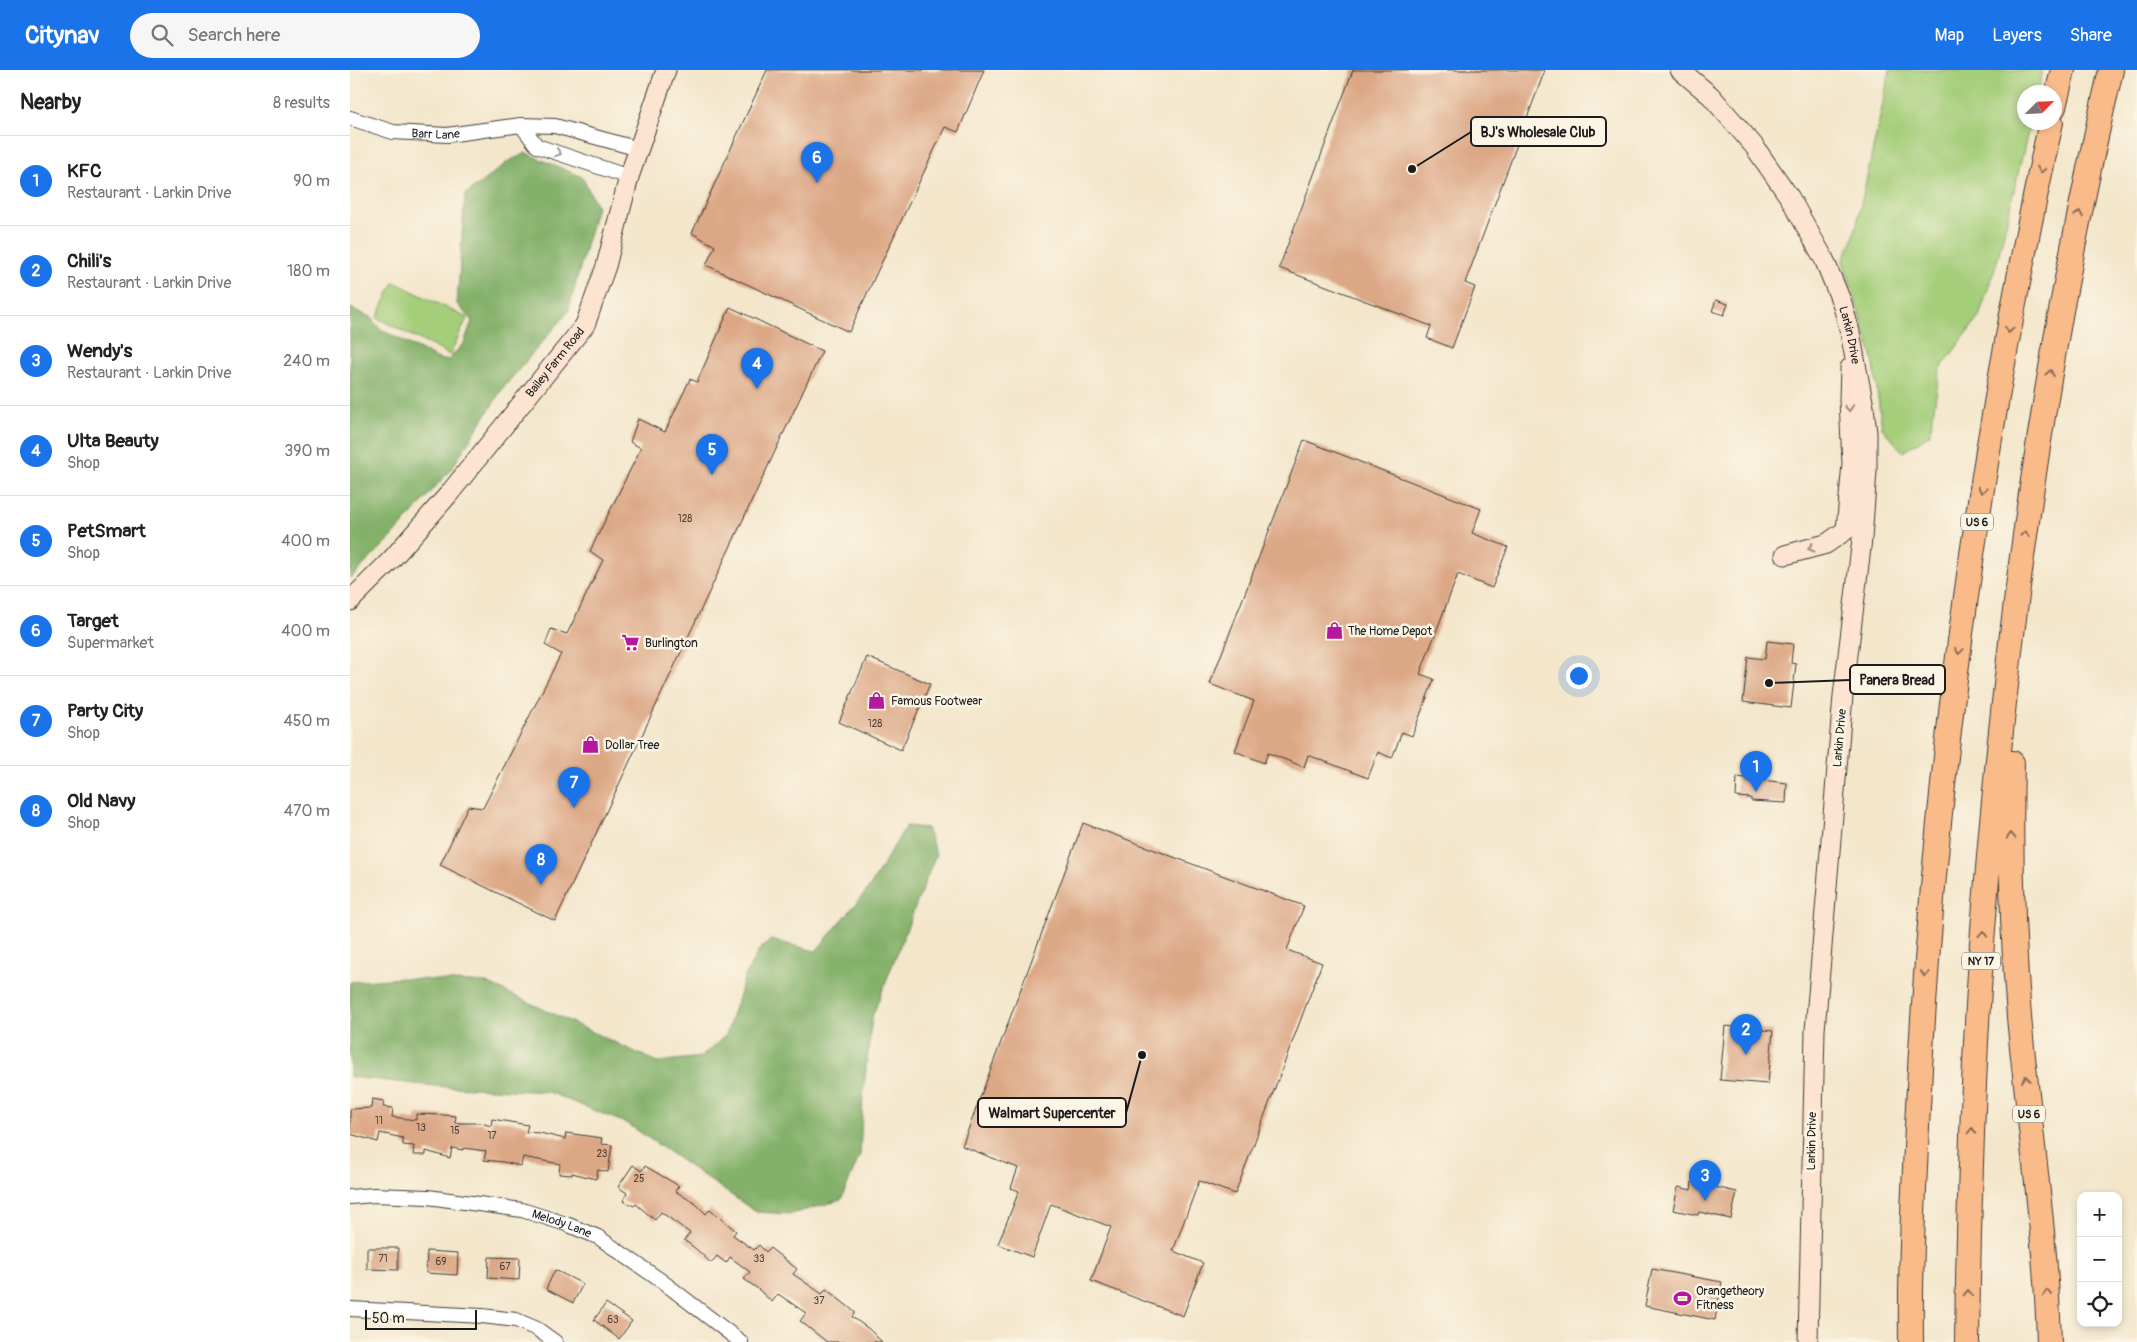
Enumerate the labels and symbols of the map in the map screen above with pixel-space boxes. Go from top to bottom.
north arrow [2017,85,2062,130]
callout: BJ's Wholesale Club [1471,117,1606,146]
text: BJ's Wholesale Club [1481,124,1596,141]
street label: Barr Lane [411,126,461,143]
pin: 6 [801,142,833,183]
one-way arrow [554,147,562,157]
one-way arrow [2036,166,2046,175]
one-way arrow [2074,209,2084,218]
street label: Larkin Drive [1836,304,1863,365]
street label: Bailey Farm Road [522,324,588,400]
one-way arrow [2004,325,2015,334]
pin: 4 [741,348,773,389]
one-way arrow [2044,369,2055,377]
one-way arrow [1844,404,1855,412]
pin: 5 [696,434,728,475]
one-way arrow [1977,486,1988,494]
house number: 128 [678,513,692,525]
road number: US 6 [1961,514,1993,531]
one-way arrow [2019,530,2030,538]
one-way arrow [1807,542,1816,553]
shop icon: The Home Depot [1324,621,1344,641]
place label: The Home Depot [1348,624,1432,639]
supermarket icon: Burlington [621,633,641,653]
place label: Burlington [645,636,698,651]
one-way arrow [1954,647,1965,655]
your location [1566,663,1592,689]
callout: Panera Bread [1850,665,1945,694]
text: Panera Bread [1859,672,1935,689]
shop icon: Famous Footwear [867,691,887,711]
place label: Famous Footwear [891,694,983,709]
street label: Larkin Drive [1830,708,1850,768]
house number: 128 [868,718,882,730]
shop icon: Dollar Tree [581,735,601,755]
place label: Dollar Tree [605,738,659,753]
pin: 1 [1740,751,1772,792]
pin: 7 [558,767,590,808]
one-way arrow [2006,832,2016,840]
pin: 8 [525,844,557,885]
one-way arrow [1977,929,1988,937]
road number: NY 17 [1962,952,2000,969]
one-way arrow [1920,970,1931,978]
pin: 2 [1730,1014,1762,1055]
one-way arrow [2021,1075,2032,1083]
callout: Walmart Supercenter [978,1098,1126,1127]
text: Walmart Supercenter [988,1105,1117,1122]
road number: US 6 [2013,1106,2045,1122]
street label: Larkin Drive [1804,1111,1820,1170]
house number: 11 [375,1115,383,1127]
house number: 13 [416,1122,426,1134]
house number: 15 [450,1125,460,1137]
one-way arrow [1967,1127,1977,1134]
house number: 17 [487,1130,497,1142]
house number: 23 [597,1148,608,1160]
pin: 3 [1689,1160,1721,1201]
house number: 25 [633,1173,645,1185]
street label: Melody Lane [530,1206,594,1241]
house number: 71 [378,1253,388,1265]
house number: 33 [753,1253,765,1265]
house number: 69 [436,1256,446,1268]
house number: 67 [499,1261,511,1273]
place label: Orangetheory Fitness [1696,1284,1764,1313]
sports icon: Orangetheory Fitness [1672,1288,1692,1308]
one-way arrow [1963,1289,1973,1297]
one-way arrow [2042,1289,2053,1297]
house number: 37 [814,1295,825,1307]
scale bar [365,1307,478,1330]
house number: 63 [607,1314,619,1326]

